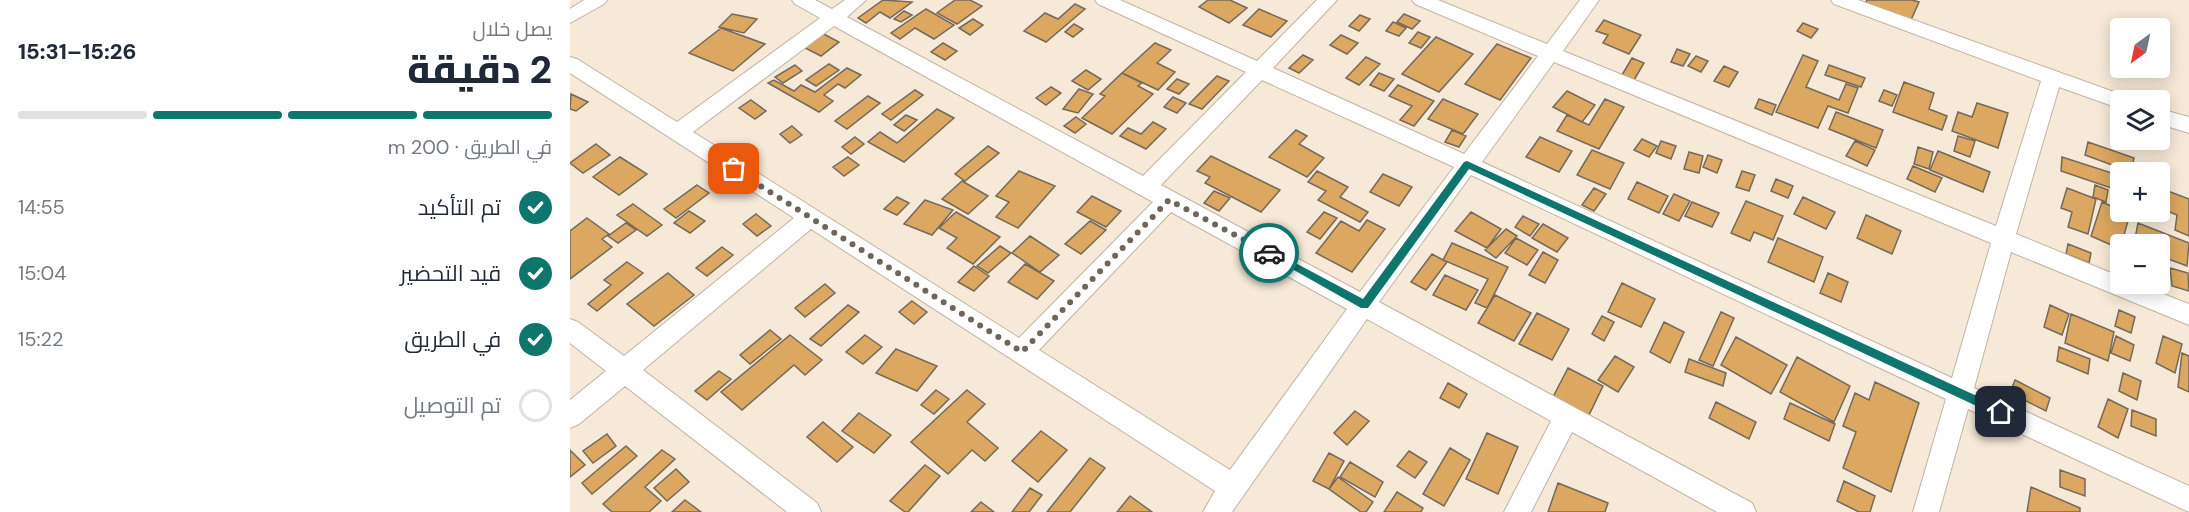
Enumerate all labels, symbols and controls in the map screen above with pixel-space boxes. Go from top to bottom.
text: يصل خلال [472,16,552,42]
north arrow [2110,18,2170,78]
map controls [2110,18,2170,294]
text: 15:26–15:31 [18,37,136,66]
text: 2 دقيقة [407,44,552,95]
button: layers [2110,90,2170,150]
text: في الطريق · 200 m [388,134,552,160]
pin [708,143,759,194]
icon: bag [717,152,750,185]
button: + [2110,162,2170,222]
icon: check [519,191,552,224]
text: تم التأكيد [418,193,501,222]
text: 14:55 [18,194,65,220]
courier [1239,223,1299,283]
button: − [2110,234,2170,294]
icon: car [1253,237,1286,270]
icon: check [519,257,552,290]
text: قيد التحضير [400,259,501,288]
text: 15:04 [18,260,66,286]
icon: check [519,323,552,356]
text: في الطريق [404,325,501,354]
text: 15:22 [18,326,64,352]
pin [1975,386,2026,437]
text: تم التوصيل [404,391,501,420]
icon: home [1984,395,2017,428]

